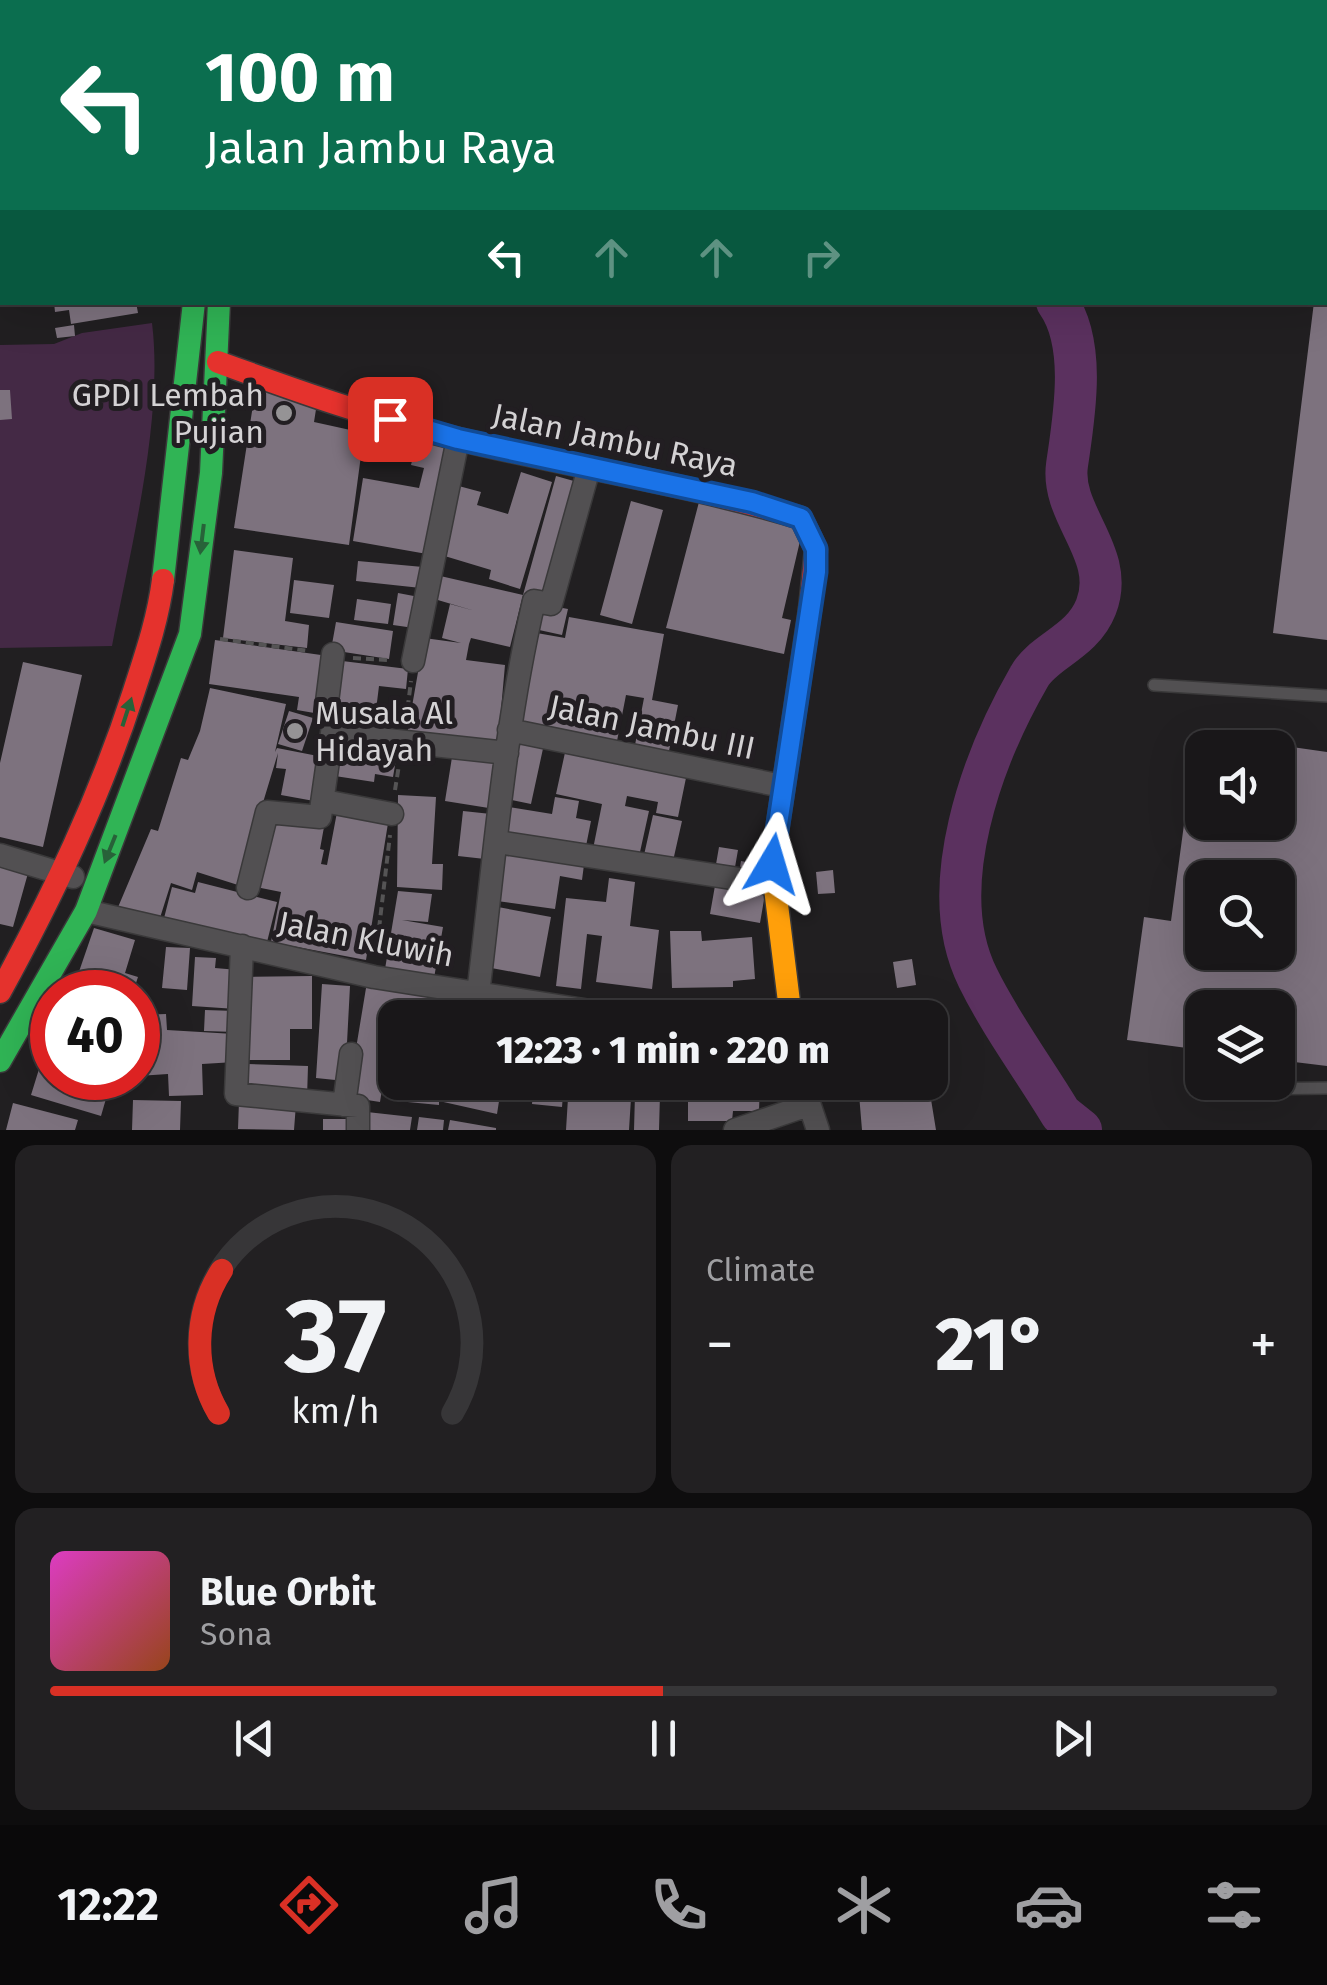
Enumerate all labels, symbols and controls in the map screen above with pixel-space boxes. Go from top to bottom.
text: 100 m [205,36,395,120]
icon: left [40,40,170,170]
text: Jalan Jambu Raya [205,121,557,175]
icon: left [479,230,534,285]
icon: ahead [584,230,639,285]
icon: ahead [689,230,744,285]
icon: right [794,230,849,285]
place label: GPDI Lembah Pujian [72,376,264,451]
pin [348,377,433,462]
icon: arrive [363,392,418,447]
street label: Jalan Jambu Raya [489,395,741,485]
marker: GPDI Lembah Pujian [273,402,295,424]
one-way arrow [194,524,210,556]
street label: Jalan Jambu III [545,687,759,767]
place label: Musala Al Hidayah [315,694,453,769]
one-way arrow [120,697,135,727]
marker: Musala Al Hidayah [284,720,306,742]
map controls [1185,730,1295,1100]
button: sound [1185,730,1295,840]
position arrow [720,812,824,916]
one-way arrow [102,834,118,864]
button: search [1185,860,1295,970]
street label: Jalan Kluwih [275,903,457,975]
speed limit sign: 40 [30,970,160,1100]
button: layers [1185,990,1295,1100]
text: 12:23 · 1 min · 220 m [496,1027,830,1073]
text: Climate [706,1251,815,1289]
text: 37 [283,1274,387,1399]
text: 21° [935,1300,1048,1390]
text: − [706,1312,734,1378]
text: + [1250,1312,1277,1378]
text: km/h [291,1390,380,1432]
text: Blue Orbit [200,1569,376,1615]
text: Sona [200,1615,272,1653]
icon: previous [227,1711,282,1766]
icon: pause [636,1711,691,1766]
icon: next [1045,1711,1100,1766]
icon: directions [274,1870,344,1940]
icon: music [459,1870,529,1940]
icon: phone [644,1870,714,1940]
icon: climate [829,1870,899,1940]
icon: car [1014,1870,1084,1940]
icon: filters [1199,1870,1269,1940]
text: 12:22 [58,1878,159,1932]

